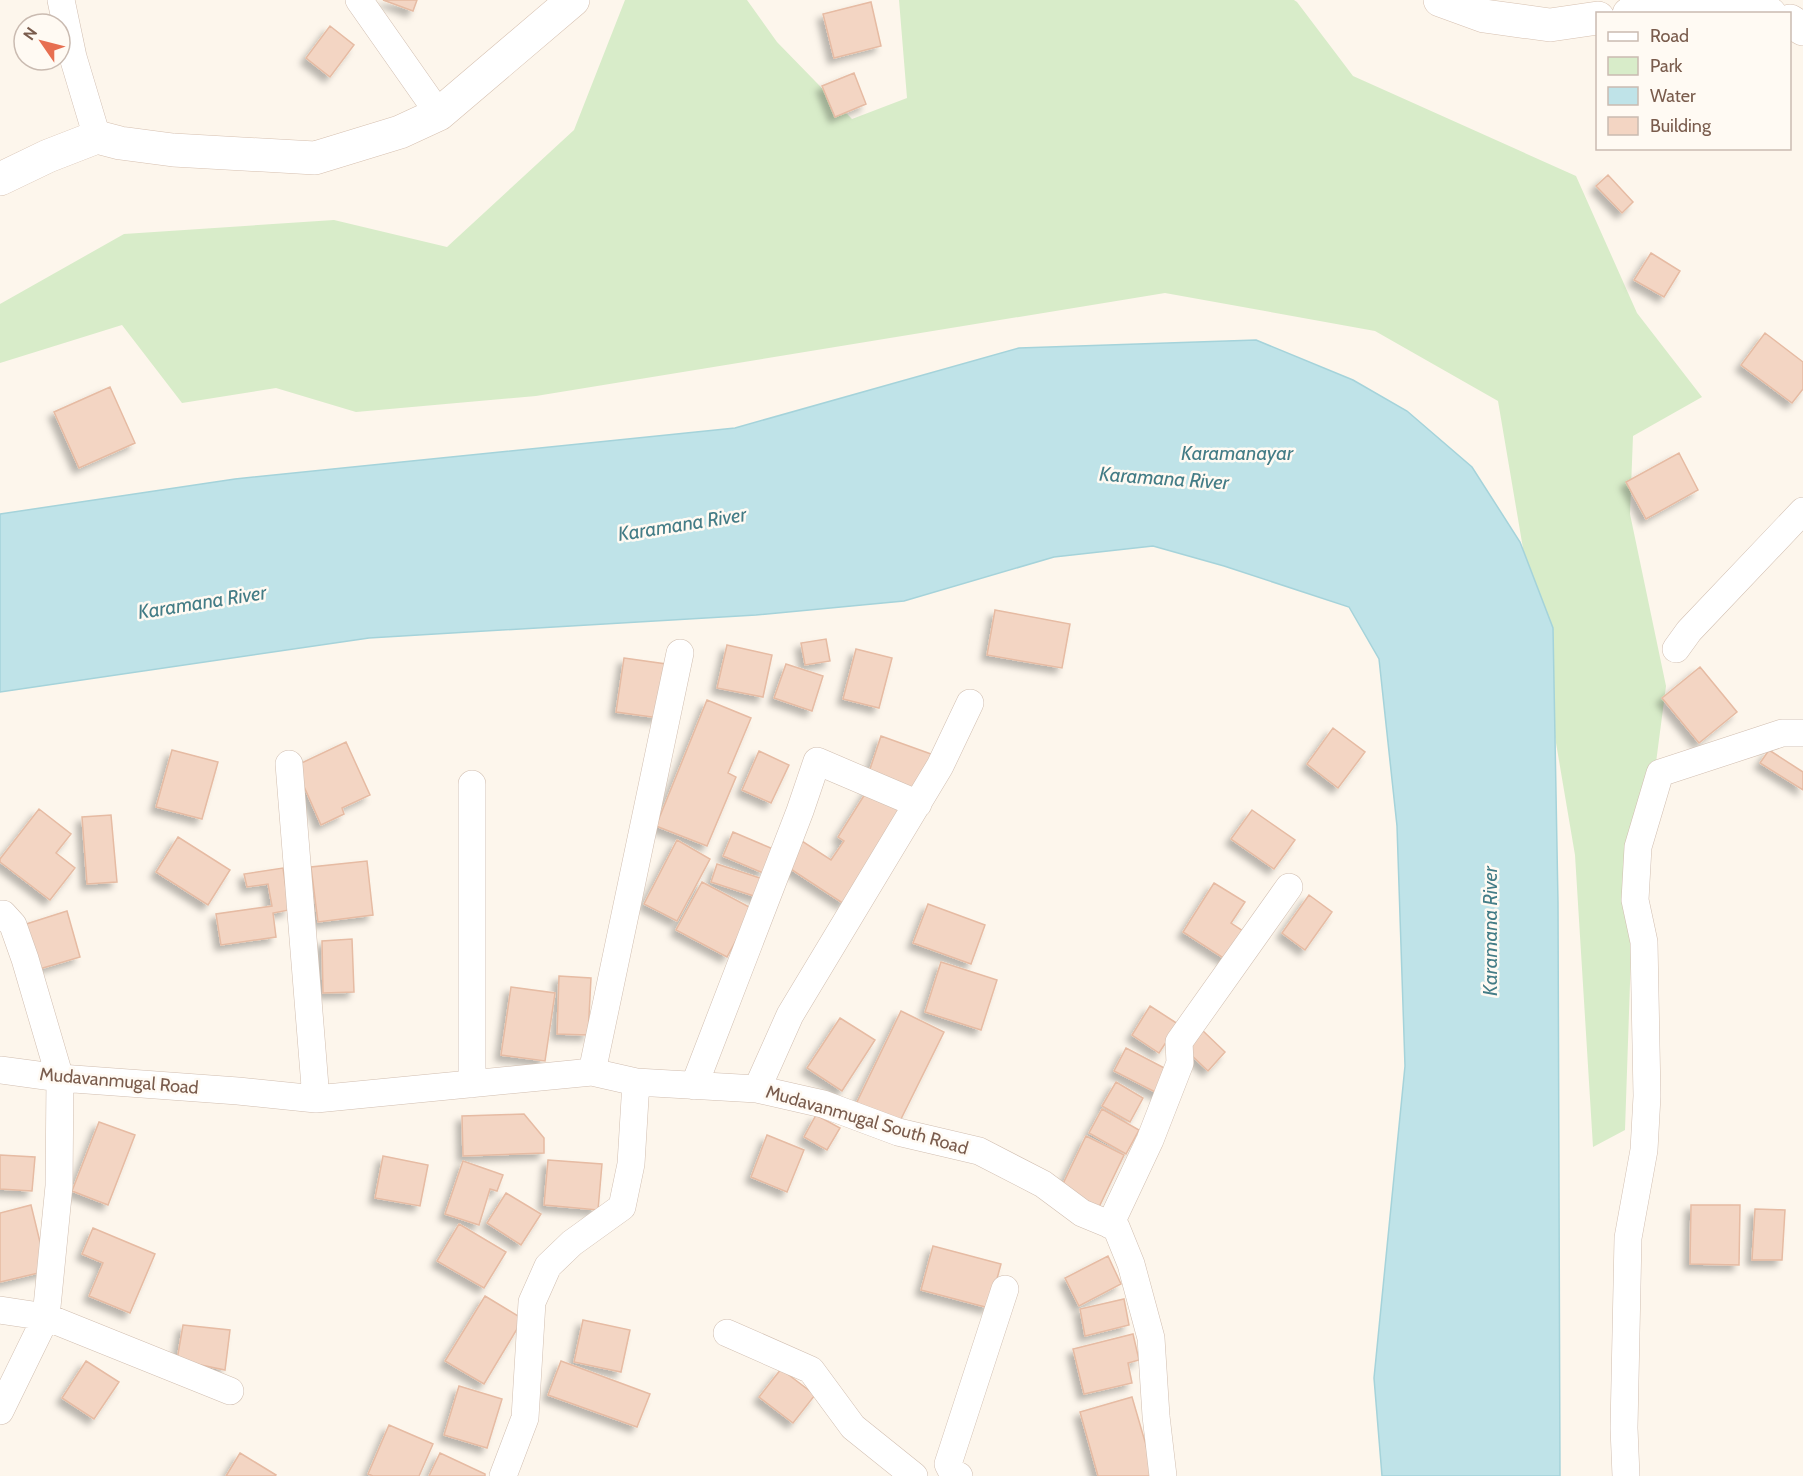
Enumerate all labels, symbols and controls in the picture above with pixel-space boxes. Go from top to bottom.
north arrow [12,12,72,72]
legend [1596,12,1791,150]
text: N [19,24,41,44]
text: Road [1650,25,1689,47]
text: Park [1650,55,1683,77]
text: Water [1650,85,1696,107]
text: Building [1650,115,1712,137]
water label: Karamanayar [1181,441,1294,465]
water label: Karamana River [1098,462,1230,495]
water label: Karamana River [616,502,749,546]
water label: Karamana River [136,580,269,624]
water label: Karamana River [1478,865,1502,996]
street label: Mudavanmugal Road [38,1063,200,1099]
street label: Mudavanmugal South Road [763,1081,971,1159]

